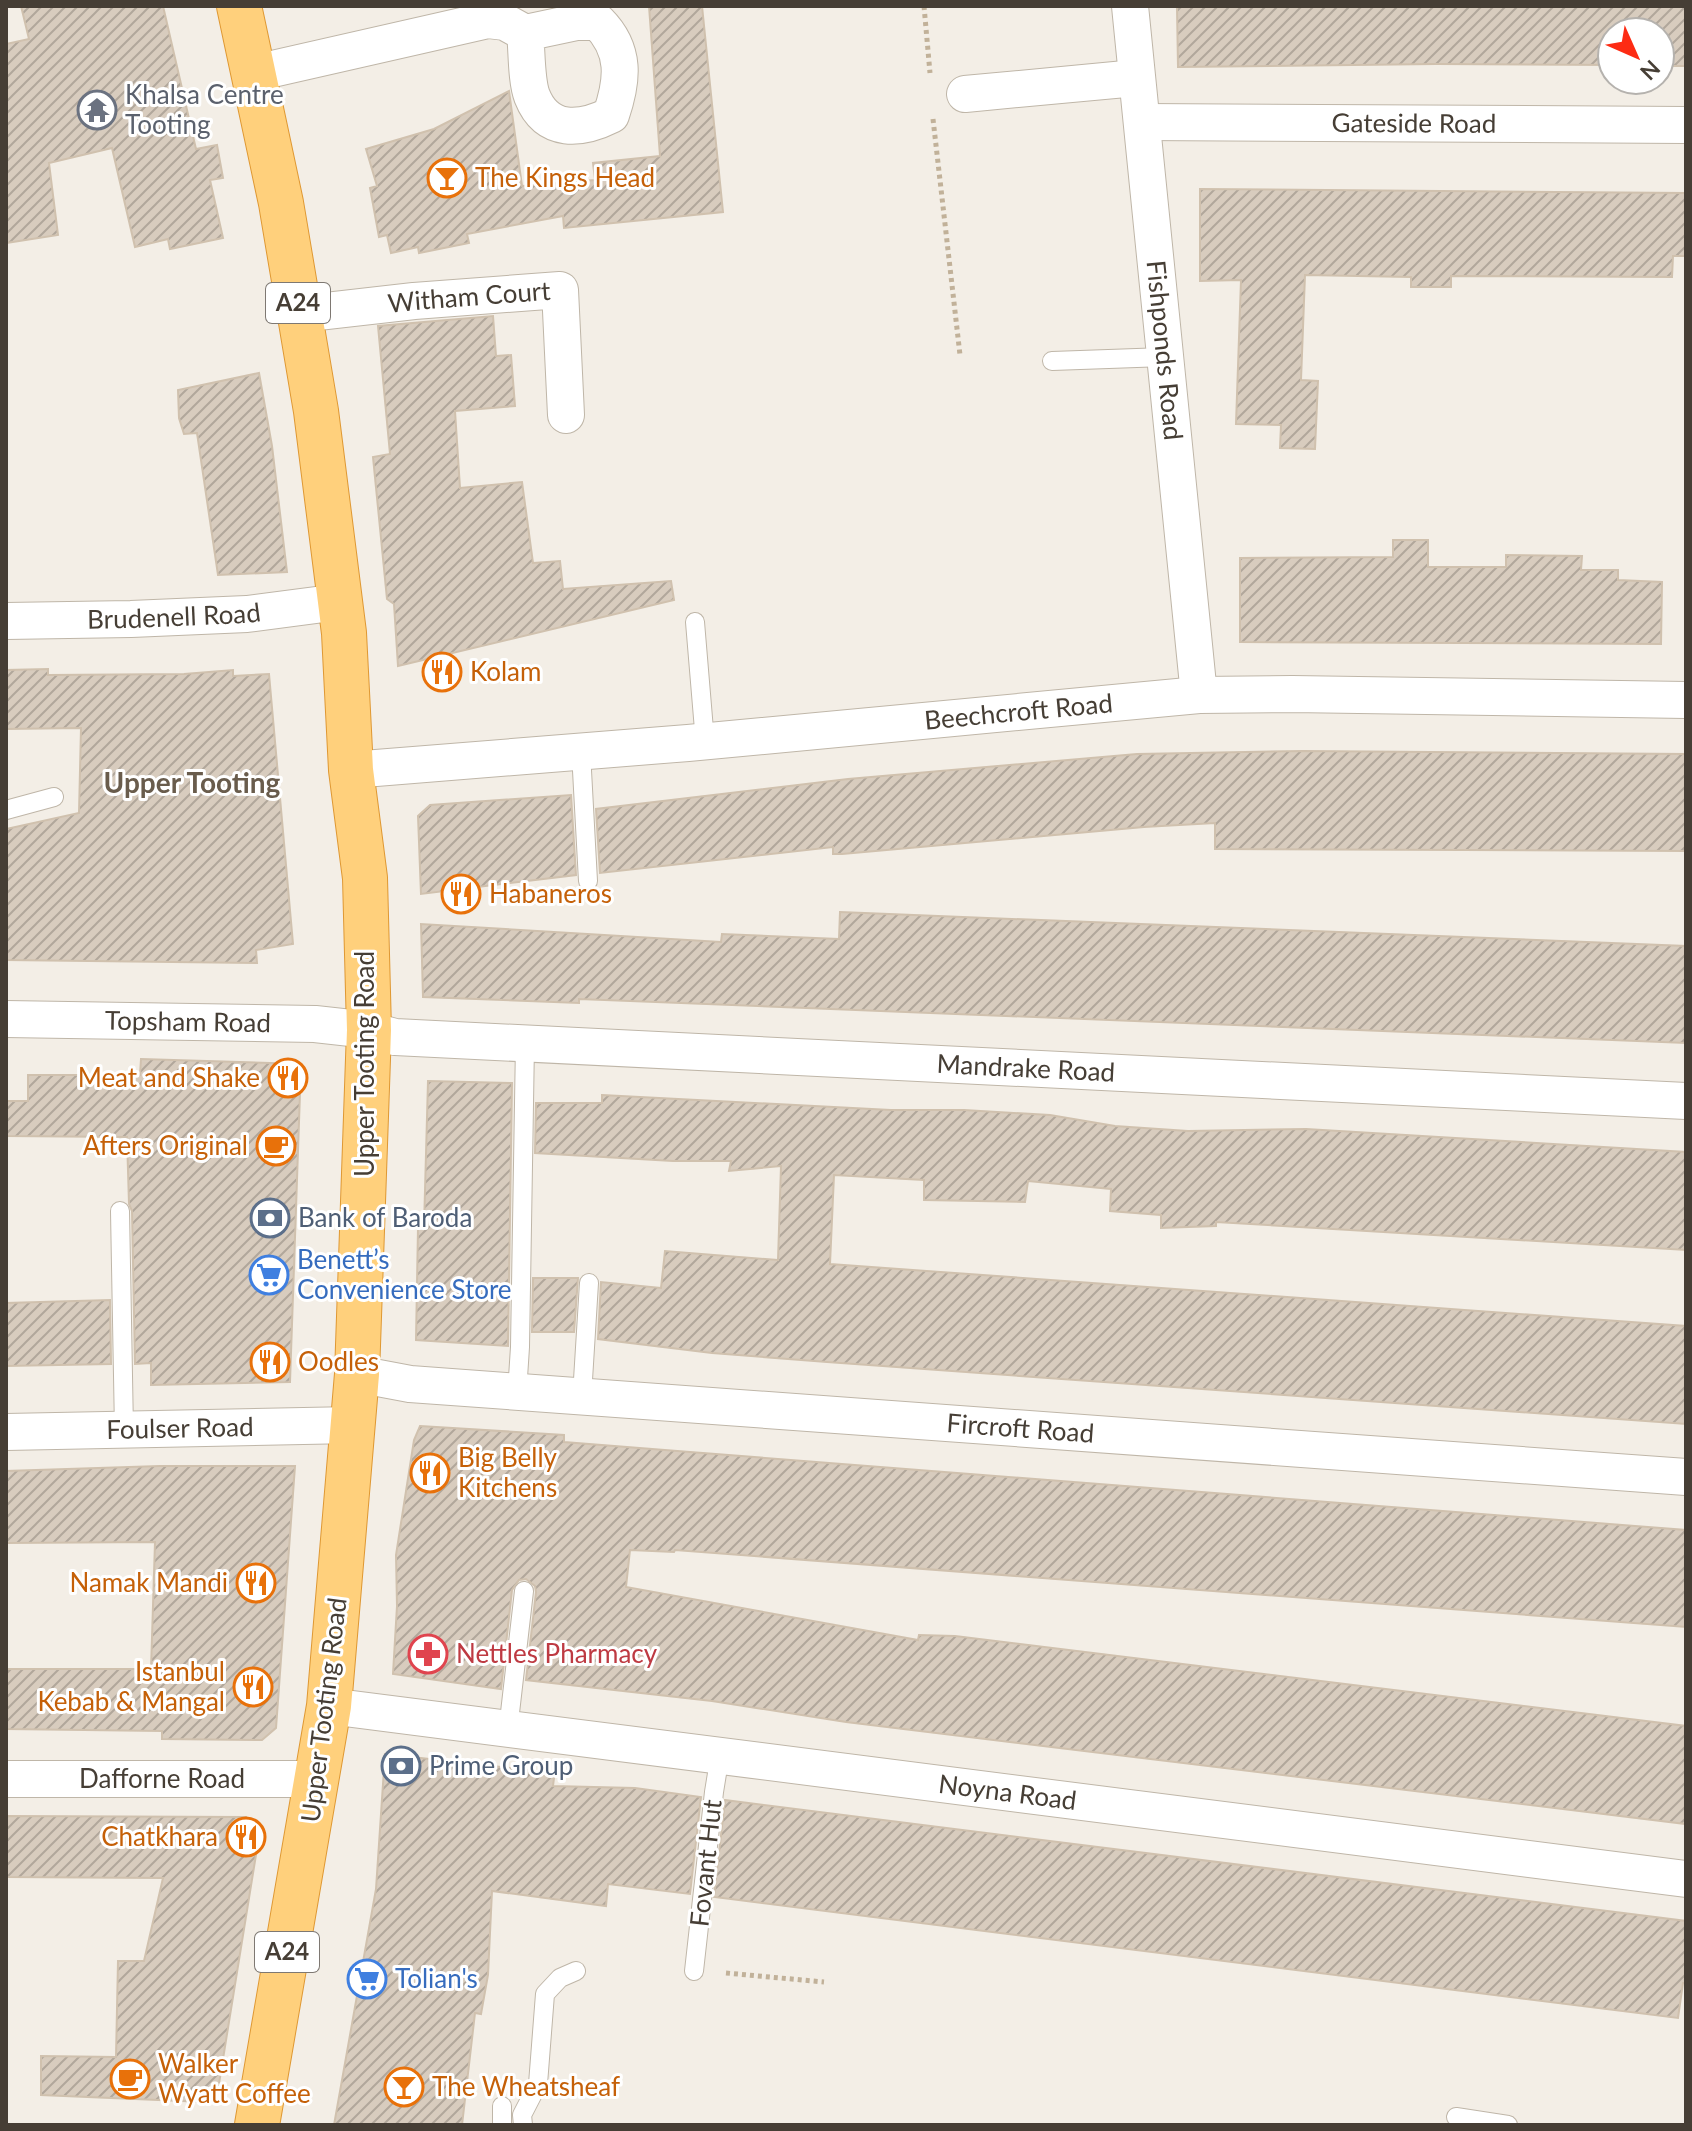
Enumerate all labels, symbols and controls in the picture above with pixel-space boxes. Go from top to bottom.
north arrow [1596,16,1676,96]
text: N [1635,55,1666,86]
place label: Khalsa Centre Tooting [125,78,284,140]
temple icon: Khalsa Centre Tooting [76,89,118,131]
street label: Gateside Road [1331,106,1497,139]
bar icon: The Kings Head [426,157,468,199]
place label: The Kings Head [475,161,655,193]
street label: Fishponds Road [1141,259,1190,442]
street label: Witham Court [386,274,552,319]
road number: A24 [266,283,330,323]
street label: Brudenell Road [87,595,263,635]
restaurant icon: Kolam [421,651,463,693]
place label: Kolam [470,655,541,687]
street label: Beechcroft Road [923,686,1114,736]
district label: Upper Tooting [104,765,281,799]
restaurant icon: Habaneros [440,873,482,915]
place label: Habaneros [489,877,612,909]
street label: Upper Tooting Road [348,951,380,1177]
street label: Topsham Road [105,1004,271,1038]
street label: Mandrake Road [936,1047,1116,1088]
restaurant icon: Meat and Shake [267,1057,309,1099]
place label: Meat and Shake [78,1061,260,1093]
cafe icon: Afters Original [255,1125,297,1167]
place label: Afters Original [83,1129,248,1161]
bank icon: Bank of Baroda [249,1197,291,1239]
place label: Bank of Baroda [298,1201,472,1233]
place label: Benett’s Convenience Store [297,1243,512,1305]
supermarket icon: Benett’s Convenience Store [248,1254,290,1296]
restaurant icon: Oodles [249,1341,291,1383]
place label: Oodles [298,1345,379,1377]
street label: Fircroft Road [946,1406,1095,1449]
street label: Foulser Road [106,1410,254,1445]
place label: Big Belly Kitchens [458,1441,558,1503]
restaurant icon: Big Belly Kitchens [409,1452,451,1494]
restaurant icon: Namak Mandi [235,1562,277,1604]
place label: Namak Mandi [69,1566,228,1598]
street label: Upper Tooting Road [293,1596,353,1824]
pharmacy icon: Nettles Pharmacy [407,1633,449,1675]
place label: Nettles Pharmacy [456,1637,658,1669]
place label: Istanbul Kebab & Mangal [37,1655,225,1717]
restaurant icon: Istanbul Kebab & Mangal [232,1666,274,1708]
bank icon: Prime Group [380,1745,422,1787]
place label: Prime Group [429,1749,573,1781]
street label: Dafforne Road [79,1762,245,1794]
street label: Noyna Road [937,1767,1079,1816]
street label: Fovant Hut [682,1797,728,1928]
restaurant icon: Chatkhara [225,1816,267,1858]
place label: Chatkhara [101,1820,218,1852]
road number: A24 [255,1932,319,1972]
supermarket icon: Tolian's [346,1958,388,2000]
place label: Tolian's [395,1962,478,1994]
place label: Walker Wyatt Coffee [158,2047,311,2109]
cafe icon: Walker Wyatt Coffee [109,2058,151,2100]
bar icon: The Wheatsheaf [383,2066,425,2108]
place label: The Wheatsheaf [432,2070,620,2102]

